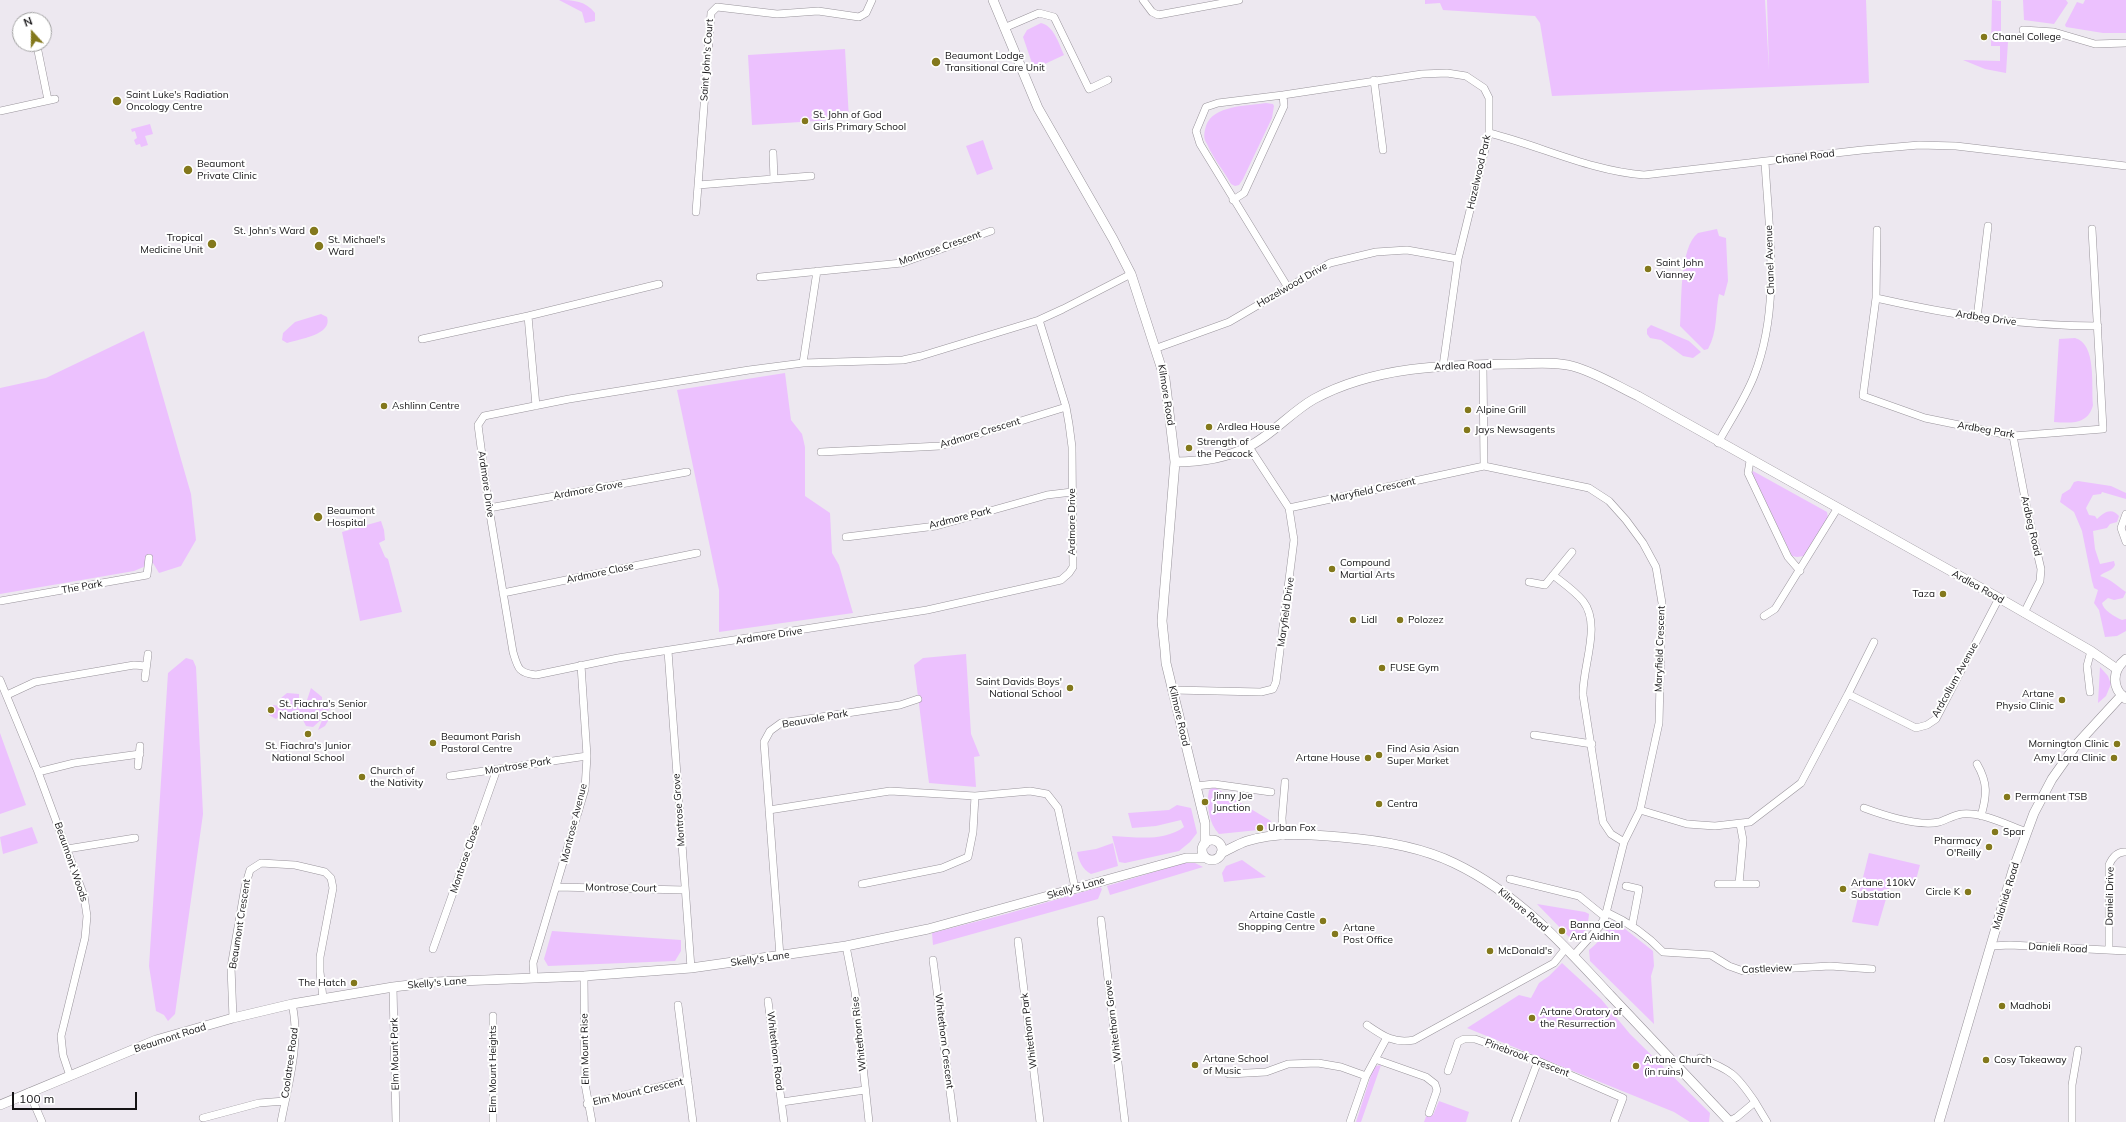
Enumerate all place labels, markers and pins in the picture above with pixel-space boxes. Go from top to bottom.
place label: Chanel College [1992,31,2061,43]
marker: Chanel College [1979,32,1989,42]
place label: Beaumont Lodge Transitional Care Unit [945,50,1045,74]
marker: Beaumont Lodge Transitional Care Unit [930,56,942,68]
place label: Saint Luke's Radiation Oncology Centre [126,89,229,112]
marker: Saint Luke's Radiation Oncology Centre [111,95,123,107]
place label: St. John of God Girls Primary School [813,109,906,132]
marker: St. John of God Girls Primary School [800,116,810,126]
place label: Beaumont Private Clinic [197,158,257,182]
marker: Beaumont Private Clinic [182,164,194,176]
place label: St. John's Ward [234,225,305,237]
marker: St. John's Ward [308,225,320,237]
place label: Tropical Medicine Unit [140,232,203,256]
place label: St. Michael's Ward [328,234,385,258]
marker: Tropical Medicine Unit [206,238,218,250]
marker: St. Michael's Ward [313,240,325,252]
place label: Saint John Vianney [1656,257,1703,280]
marker: Saint John Vianney [1643,264,1653,274]
place label: Ashlinn Centre [392,400,459,412]
marker: Ashlinn Centre [379,401,389,411]
place label: Alpine Grill [1476,404,1526,416]
marker: Alpine Grill [1463,405,1473,415]
place label: Ardlea House [1217,421,1280,433]
marker: Ardlea House [1204,422,1214,432]
place label: Jays Newsagents [1475,424,1555,436]
marker: Jays Newsagents [1462,425,1472,435]
place label: Strength of the Peacock [1197,436,1253,460]
marker: Strength of the Peacock [1184,443,1194,453]
place label: Beaumont Hospital [327,505,375,528]
marker: Beaumont Hospital [312,511,324,523]
place label: Compound Martial Arts [1340,557,1395,580]
marker: Compound Martial Arts [1327,564,1337,574]
place label: Taza [1913,588,1935,600]
marker: Taza [1938,589,1948,599]
place label: Lidl [1361,614,1377,626]
place label: Polozez [1408,614,1444,626]
marker: Lidl [1348,615,1358,625]
marker: Polozez [1395,615,1405,625]
place label: FUSE Gym [1390,662,1439,674]
marker: FUSE Gym [1377,663,1387,673]
place label: Saint Davids Boys' National School [976,676,1062,700]
marker: Saint Davids Boys' National School [1065,683,1075,693]
place label: Artane Physio Clinic [1996,688,2054,712]
marker: Artane Physio Clinic [2057,695,2067,705]
place label: St. Fiachra's Senior National School [279,698,367,722]
marker: St. Fiachra's Senior National School [266,705,276,715]
marker: St. Fiachra's Junior National School [303,729,313,739]
place label: Beaumont Parish Pastoral Centre [441,731,521,754]
marker: Beaumont Parish Pastoral Centre [428,738,438,748]
place label: Mornington Clinic [2029,738,2109,750]
marker: Mornington Clinic [2112,739,2122,749]
place label: St. Fiachra's Junior National School [265,740,351,764]
place label: Find Asia Asian Super Market [1387,743,1459,766]
marker: Find Asia Asian Super Market [1374,750,1384,760]
place label: Artane House [1296,752,1360,764]
place label: Amy Lara Clinic [2034,752,2106,764]
marker: Artane House [1363,753,1373,763]
marker: Amy Lara Clinic [2109,753,2119,763]
place label: Church of the Nativity [370,765,423,788]
marker: Church of the Nativity [357,772,367,782]
place label: Jinny Joe Junction [1213,790,1253,814]
place label: Permanent TSB [2015,791,2087,803]
marker: Permanent TSB [2002,792,2012,802]
marker: Jinny Joe Junction [1200,797,1210,807]
place label: Centra [1387,798,1418,810]
marker: Centra [1374,799,1384,809]
place label: Urban Fox [1268,822,1316,834]
marker: Urban Fox [1255,823,1265,833]
place label: Spar [2003,826,2025,838]
marker: Spar [1990,827,2000,837]
place label: Pharmacy O'Reilly [1934,835,1981,858]
marker: Pharmacy O'Reilly [1984,842,1994,852]
place label: Artane 110kV Substation [1851,877,1916,900]
marker: Artane 110kV Substation [1838,884,1848,894]
place label: Circle K [1925,886,1960,898]
marker: Circle K [1963,887,1973,897]
place label: Artaine Castle Shopping Centre [1238,909,1315,932]
marker: Artaine Castle Shopping Centre [1318,916,1328,926]
place label: Banna Ceol Ard Aidhin [1570,919,1623,942]
place label: Artane Post Office [1343,922,1393,946]
marker: Banna Ceol Ard Aidhin [1557,926,1567,936]
marker: Artane Post Office [1330,929,1340,939]
place label: McDonald's [1498,945,1552,957]
marker: McDonald's [1485,946,1495,956]
place label: The Hatch [298,977,346,989]
marker: The Hatch [349,978,359,988]
place label: Madhobi [2010,1000,2051,1012]
marker: Madhobi [1997,1001,2007,1011]
place label: Artane Oratory of the Resurrection [1540,1006,1622,1030]
marker: Artane Oratory of the Resurrection [1527,1013,1537,1023]
place label: Artane School of Music [1203,1053,1268,1076]
place label: Artane Church (in ruins) [1644,1054,1711,1078]
place label: Cosy Takeaway [1994,1054,2067,1066]
marker: Cosy Takeaway [1981,1055,1991,1065]
marker: Artane School of Music [1190,1060,1200,1070]
marker: Artane Church (in ruins) [1631,1061,1641,1071]

